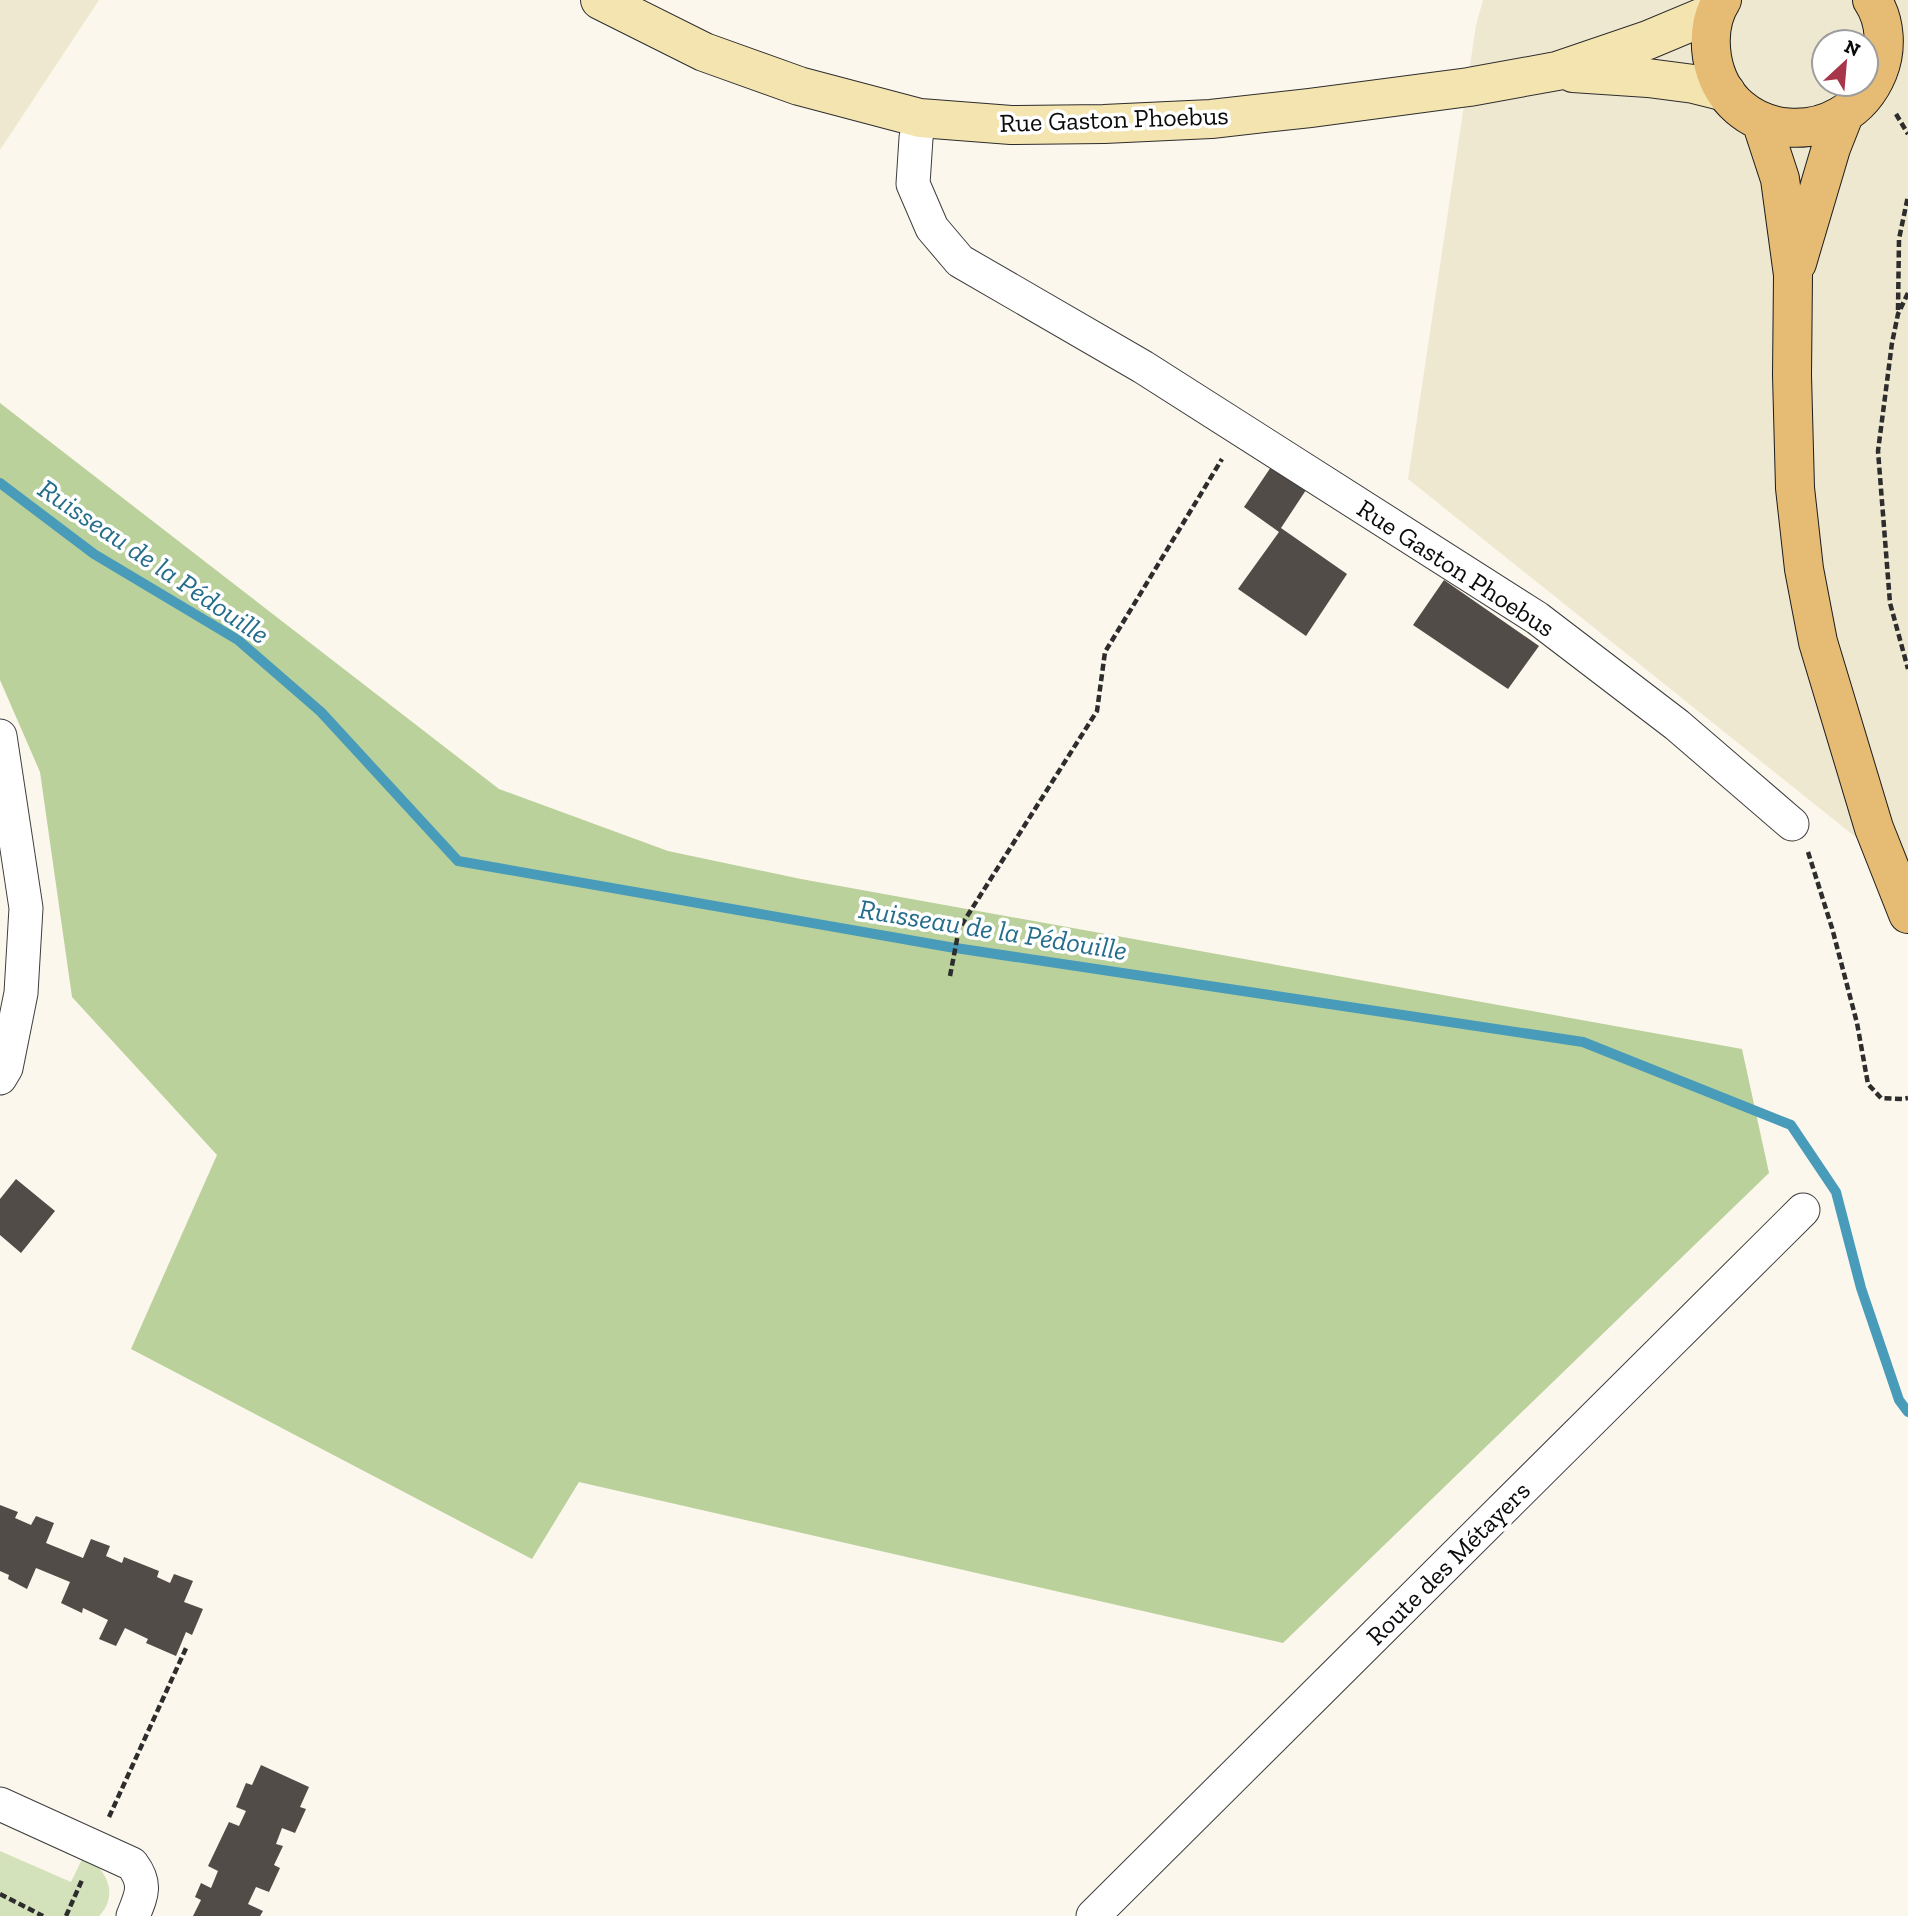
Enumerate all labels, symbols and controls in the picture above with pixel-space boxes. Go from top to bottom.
north arrow [1810,28,1880,98]
text: N [1841,35,1864,62]
street label: Rue Gaston Phoebus [999,99,1229,139]
water label: Ruisseau de la Pédouille [32,472,275,651]
street label: Rue Gaston Phoebus [1351,492,1561,644]
water label: Ruisseau de la Pédouille [856,892,1130,967]
street label: Route des Métayers [1359,1474,1537,1652]

